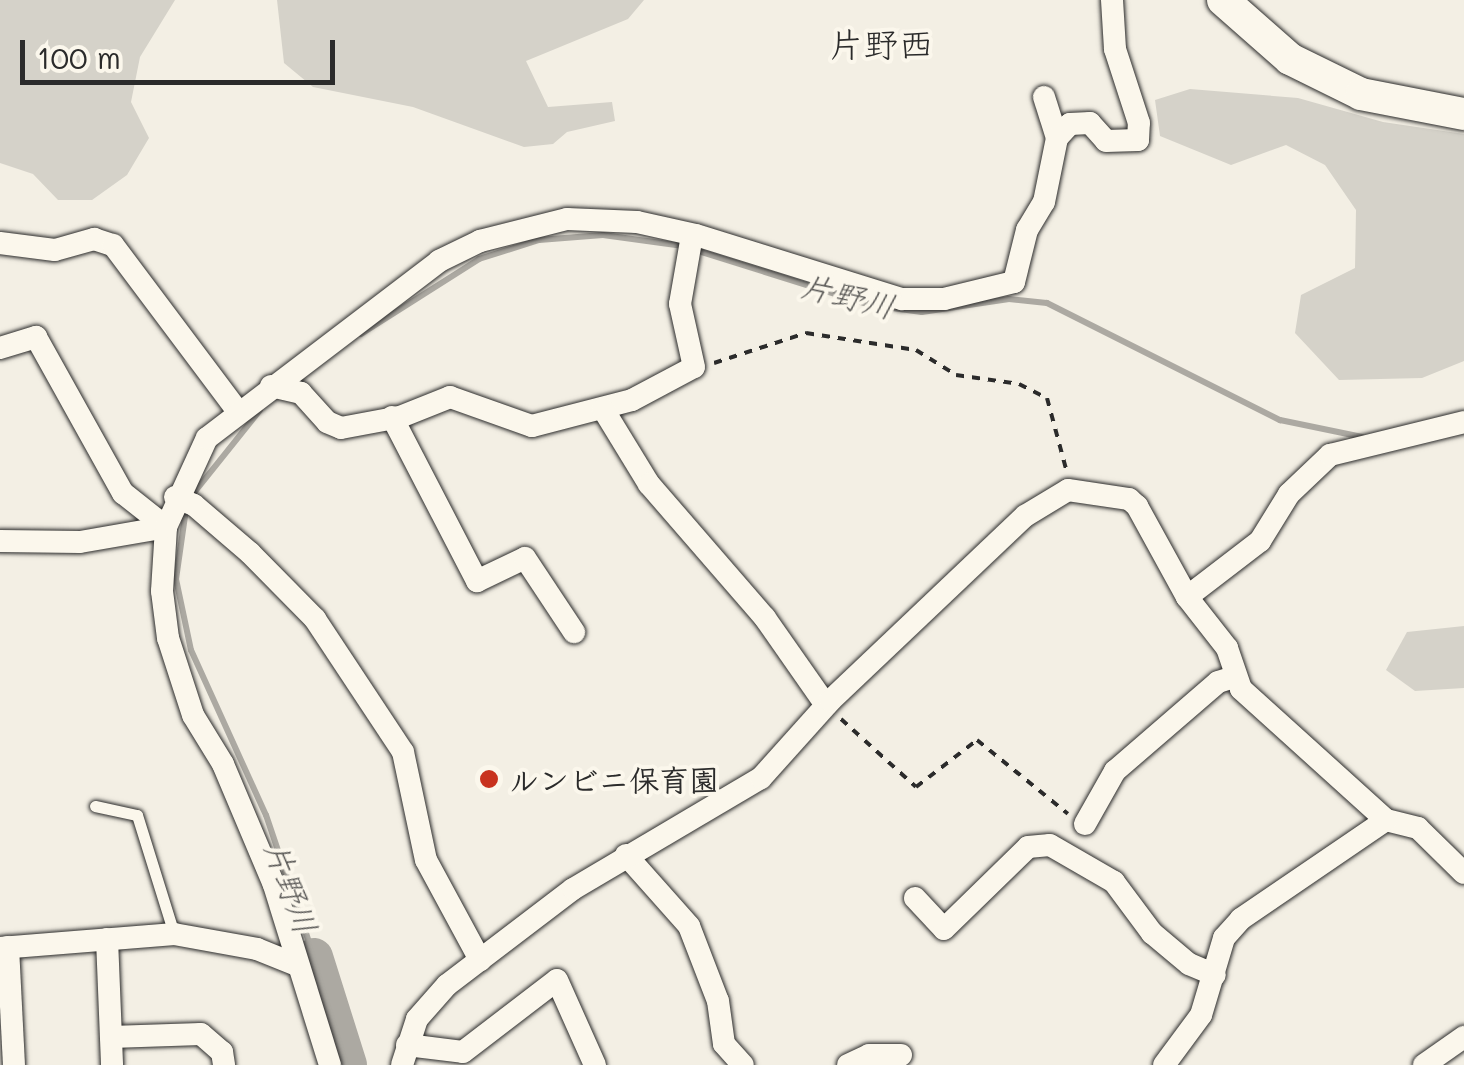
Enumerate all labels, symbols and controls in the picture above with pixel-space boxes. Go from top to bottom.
scale bar [25,20,340,82]
district label: 片野西 [829,22,933,64]
text: 100 m [37,37,121,77]
water label: 片野川 [797,265,899,325]
place label: ルンビニ保育園 [509,761,719,797]
marker: ルンビニ保育園 [478,768,500,790]
water label: 片野川 [258,835,326,939]

